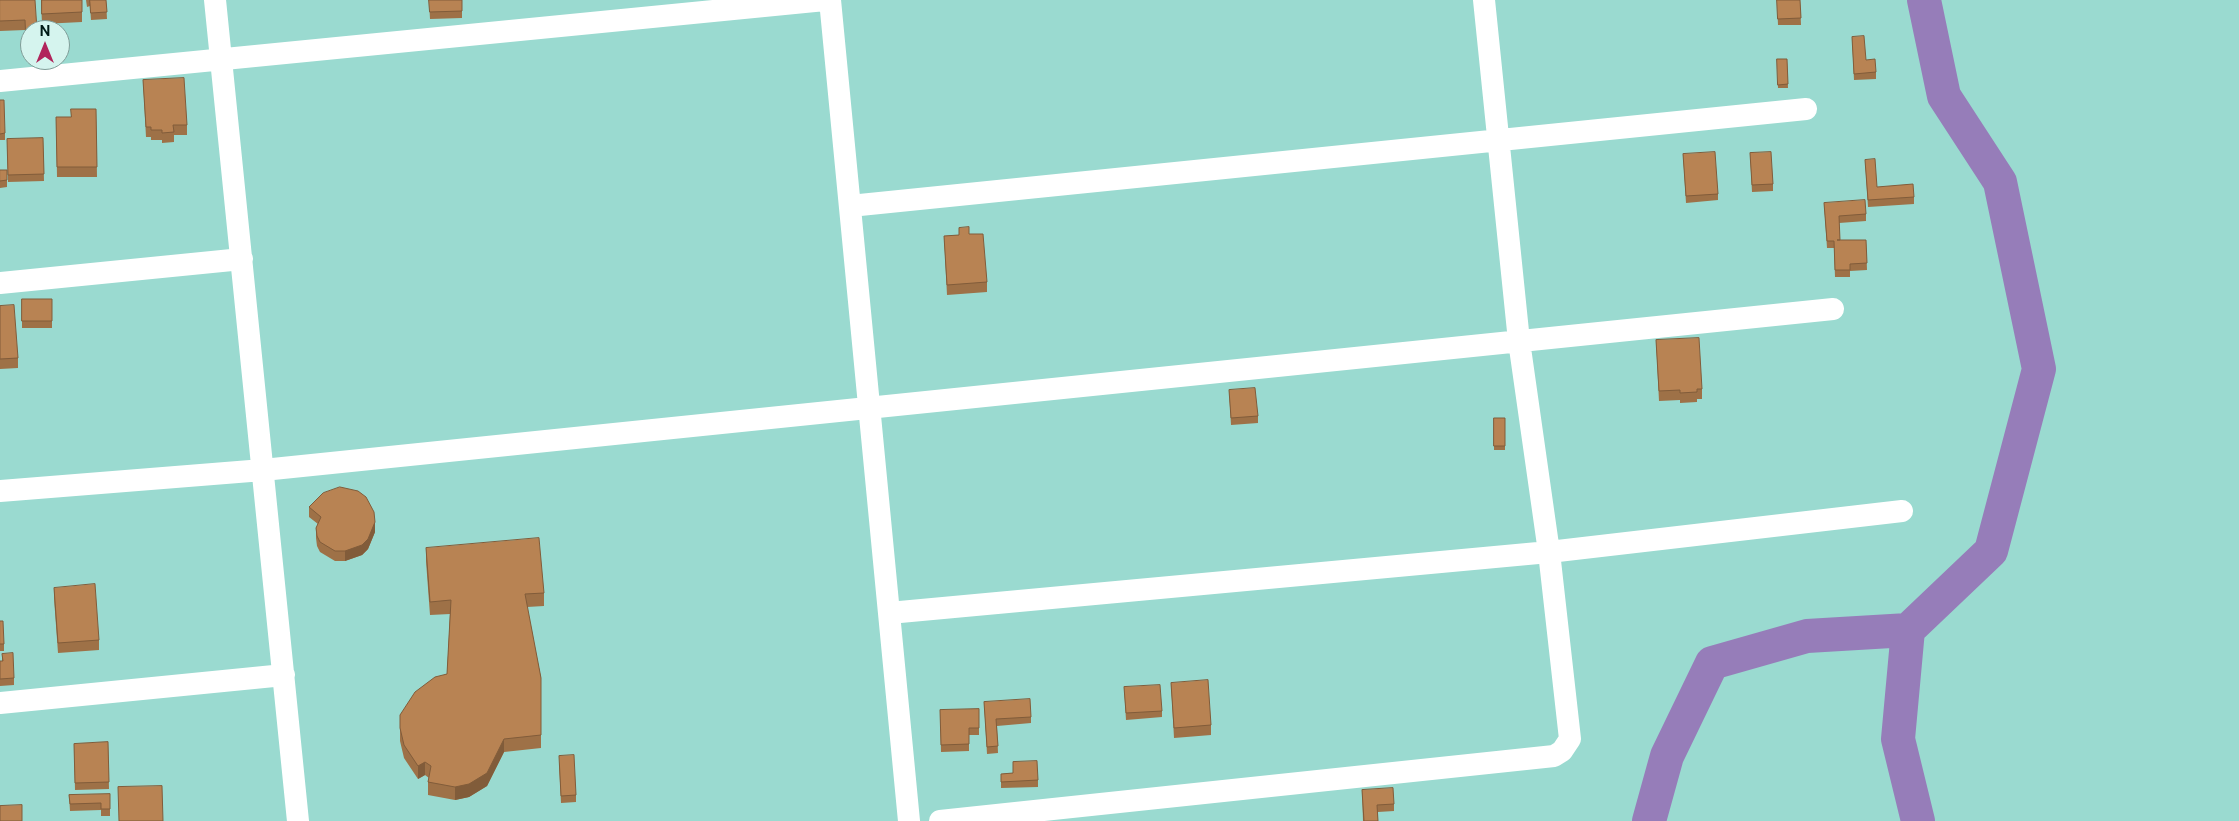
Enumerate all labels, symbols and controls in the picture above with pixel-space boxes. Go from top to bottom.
north arrow [20,20,70,70]
text: N [40,23,50,39]

